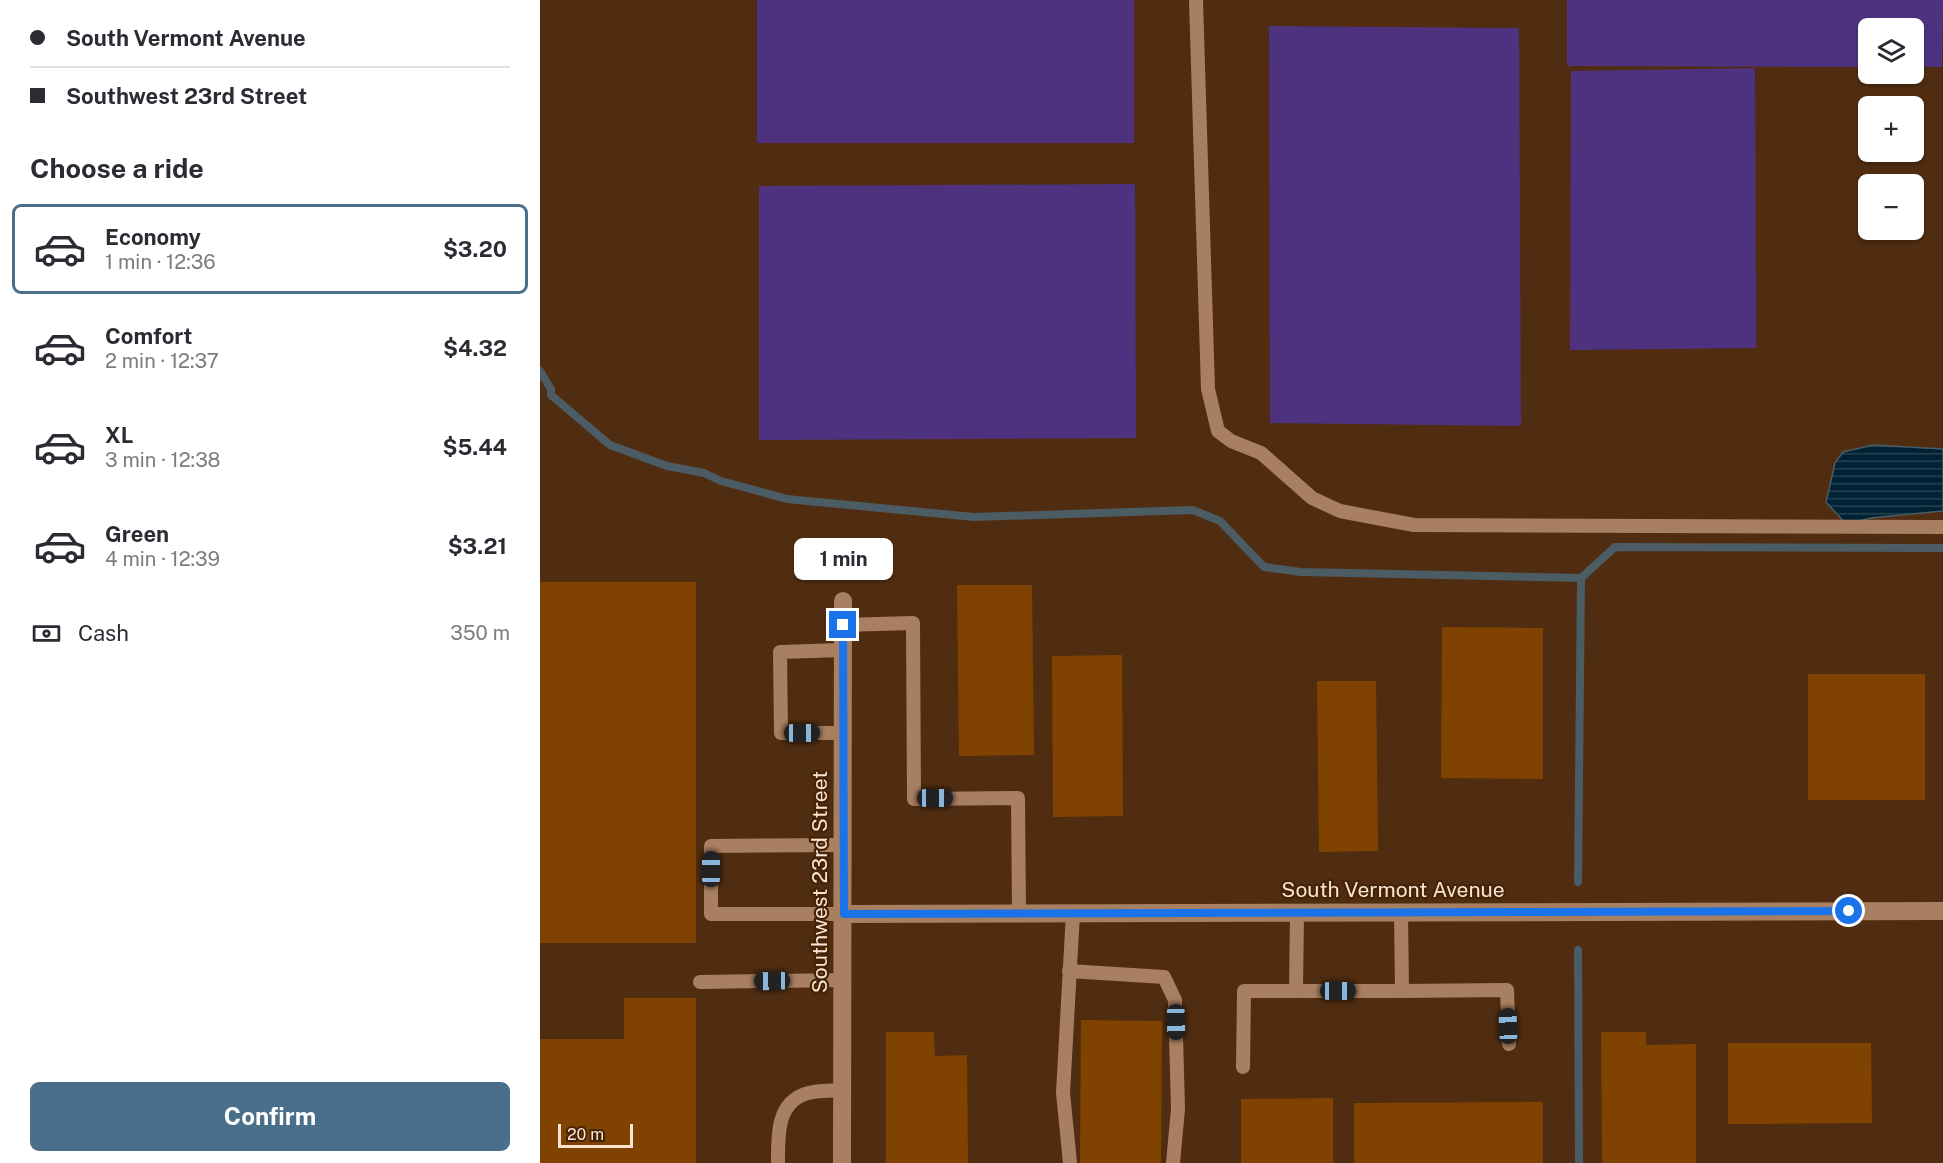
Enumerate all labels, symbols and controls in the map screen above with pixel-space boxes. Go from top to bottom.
map controls [1858,18,1924,240]
button: layers [1858,18,1924,84]
text: South Vermont Avenue [66,25,306,51]
text: Southwest 23rd Street [66,83,307,109]
button: + [1858,96,1924,162]
text: Choose a ride [30,152,204,184]
button: − [1858,174,1924,240]
icon: car [33,222,87,276]
text: Economy [105,224,201,250]
text: $3.20 [443,236,507,262]
text: 1 min · 12:36 [105,250,216,274]
icon: car [33,321,87,375]
text: Comfort [105,323,192,349]
text: $4.32 [443,335,507,361]
text: 2 min · 12:37 [105,349,219,373]
icon: car [33,420,87,474]
text: XL [105,422,133,448]
text: $5.44 [442,434,507,460]
text: 3 min · 12:38 [105,448,221,472]
icon: car [33,519,87,573]
text: Green [105,521,169,547]
text: $3.21 [448,533,507,559]
callout: 1 min [794,538,892,580]
text: 4 min · 12:39 [105,547,220,571]
text: 1 min [819,547,868,571]
route end [829,611,856,638]
icon: cash [30,617,63,650]
text: Cash [78,620,129,646]
text: 350 m [450,621,510,645]
car [784,724,820,742]
street label: Southwest 23rd Street [807,771,832,993]
car [917,789,953,807]
car [702,851,720,887]
street label: South Vermont Avenue [1281,877,1505,902]
route start [1835,897,1862,924]
car [754,972,790,990]
car [1320,982,1356,1000]
car [1167,1004,1185,1040]
car [1498,1008,1518,1044]
button: Confirm [30,1082,510,1151]
scale bar [558,1121,633,1148]
text: 20 m [567,1125,604,1144]

